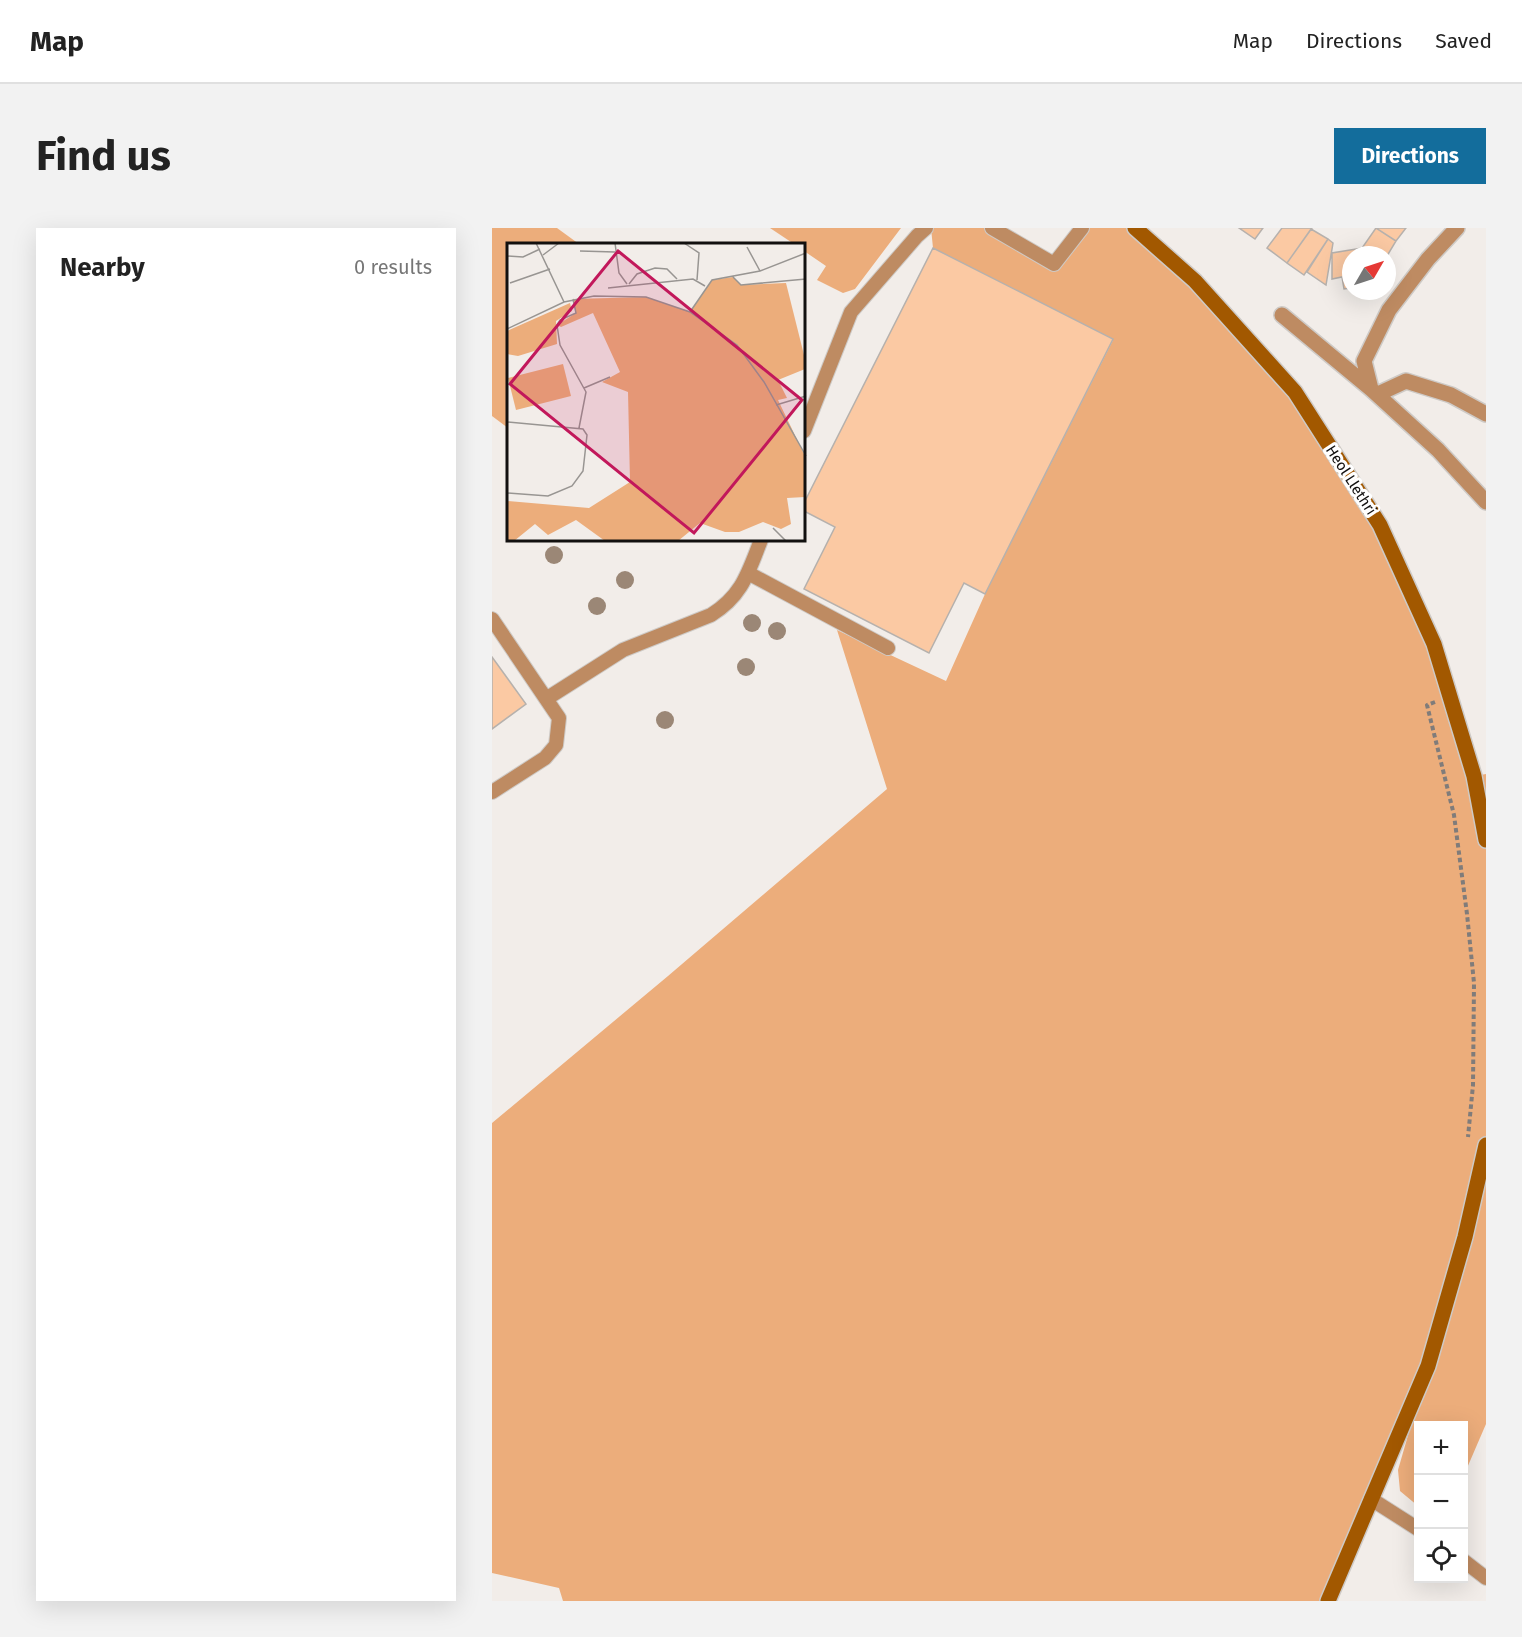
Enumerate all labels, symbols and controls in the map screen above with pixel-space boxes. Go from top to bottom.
text: Map [30,25,84,58]
text: Map [1233,28,1273,54]
text: Directions [1306,28,1402,54]
text: Saved [1435,28,1492,54]
button: Directions [1334,128,1486,184]
text: Find us [36,131,171,181]
inset map [507,243,806,542]
north arrow [1342,246,1396,300]
text: Nearby [60,252,145,283]
text: 0 results [354,255,432,279]
street label: Heol Llethri [1322,442,1380,518]
map controls [1414,1421,1468,1583]
button: + [1414,1421,1468,1475]
button: − [1414,1475,1468,1529]
button: locate [1414,1529,1468,1583]

